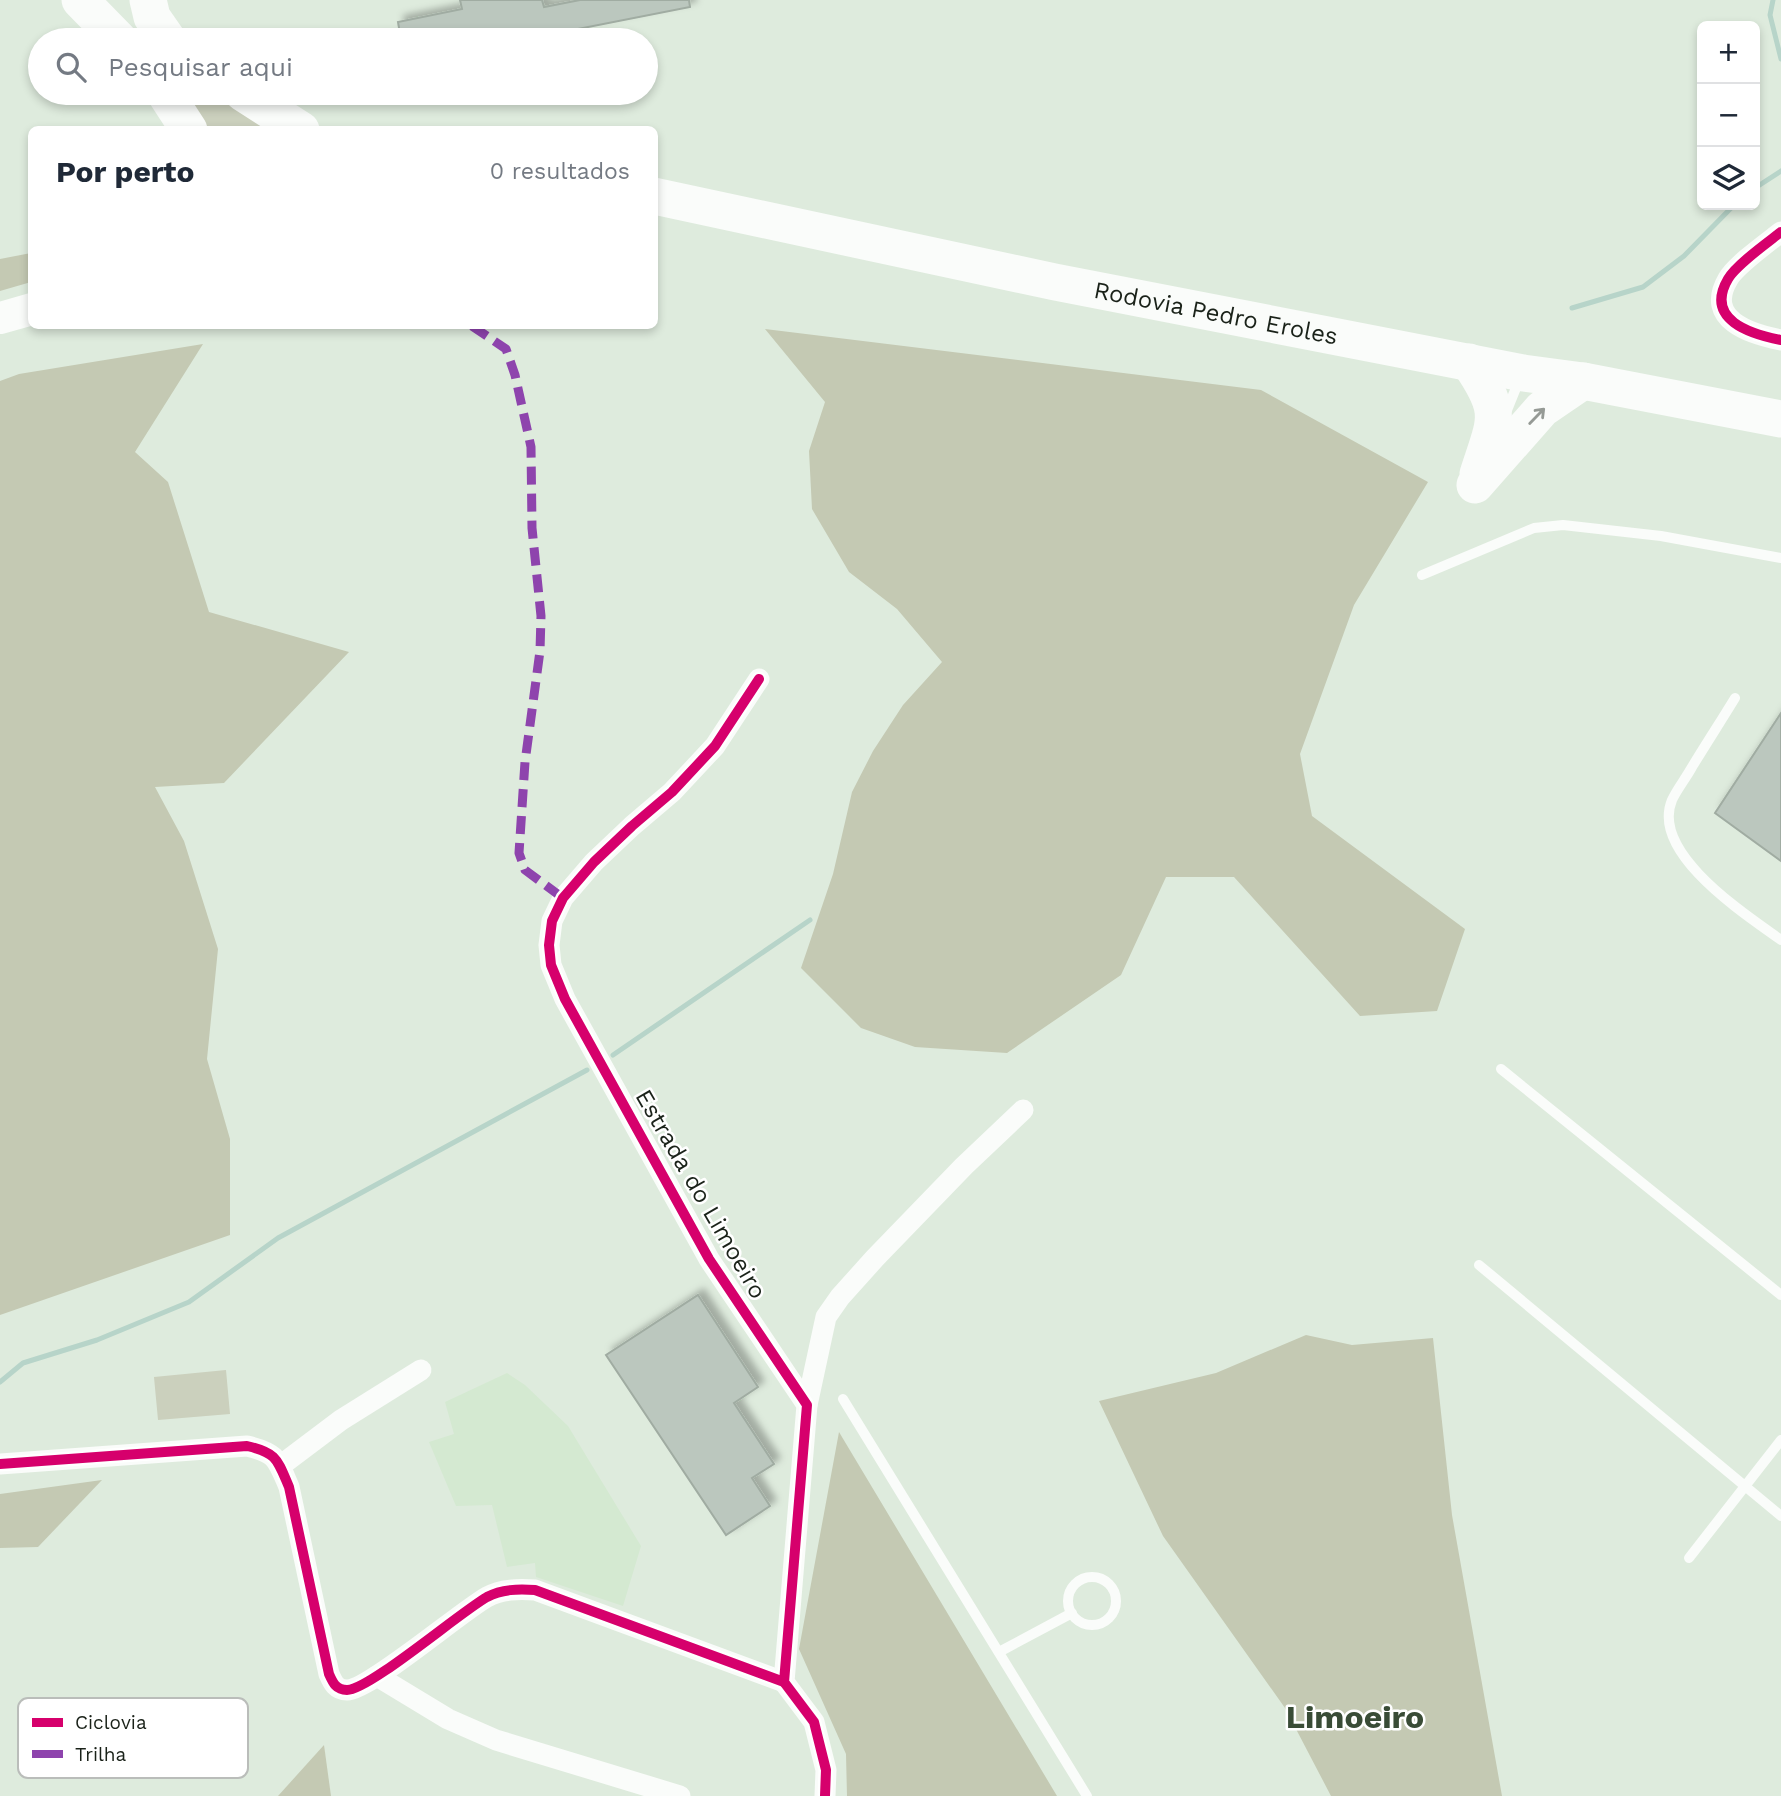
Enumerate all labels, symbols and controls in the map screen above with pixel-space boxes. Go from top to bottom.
map controls [1697,21,1760,210]
button: + [1697,21,1760,84]
search box [28,28,658,105]
icon: search [52,48,90,86]
text: Pesquisar aqui [108,52,293,82]
button: − [1697,84,1760,147]
button: layers [1697,147,1760,210]
text: Por perto [56,154,194,189]
text: 0 resultados [490,158,630,185]
street label: Rodovia Pedro Eroles [1092,276,1340,351]
one-way arrow [1528,408,1545,425]
street label: Estrada do Limoeiro [630,1084,772,1304]
legend [18,1698,248,1778]
district label: Limoeiro [1286,1698,1424,1736]
text: Ciclovia [75,1711,147,1734]
text: Trilha [75,1743,127,1766]

